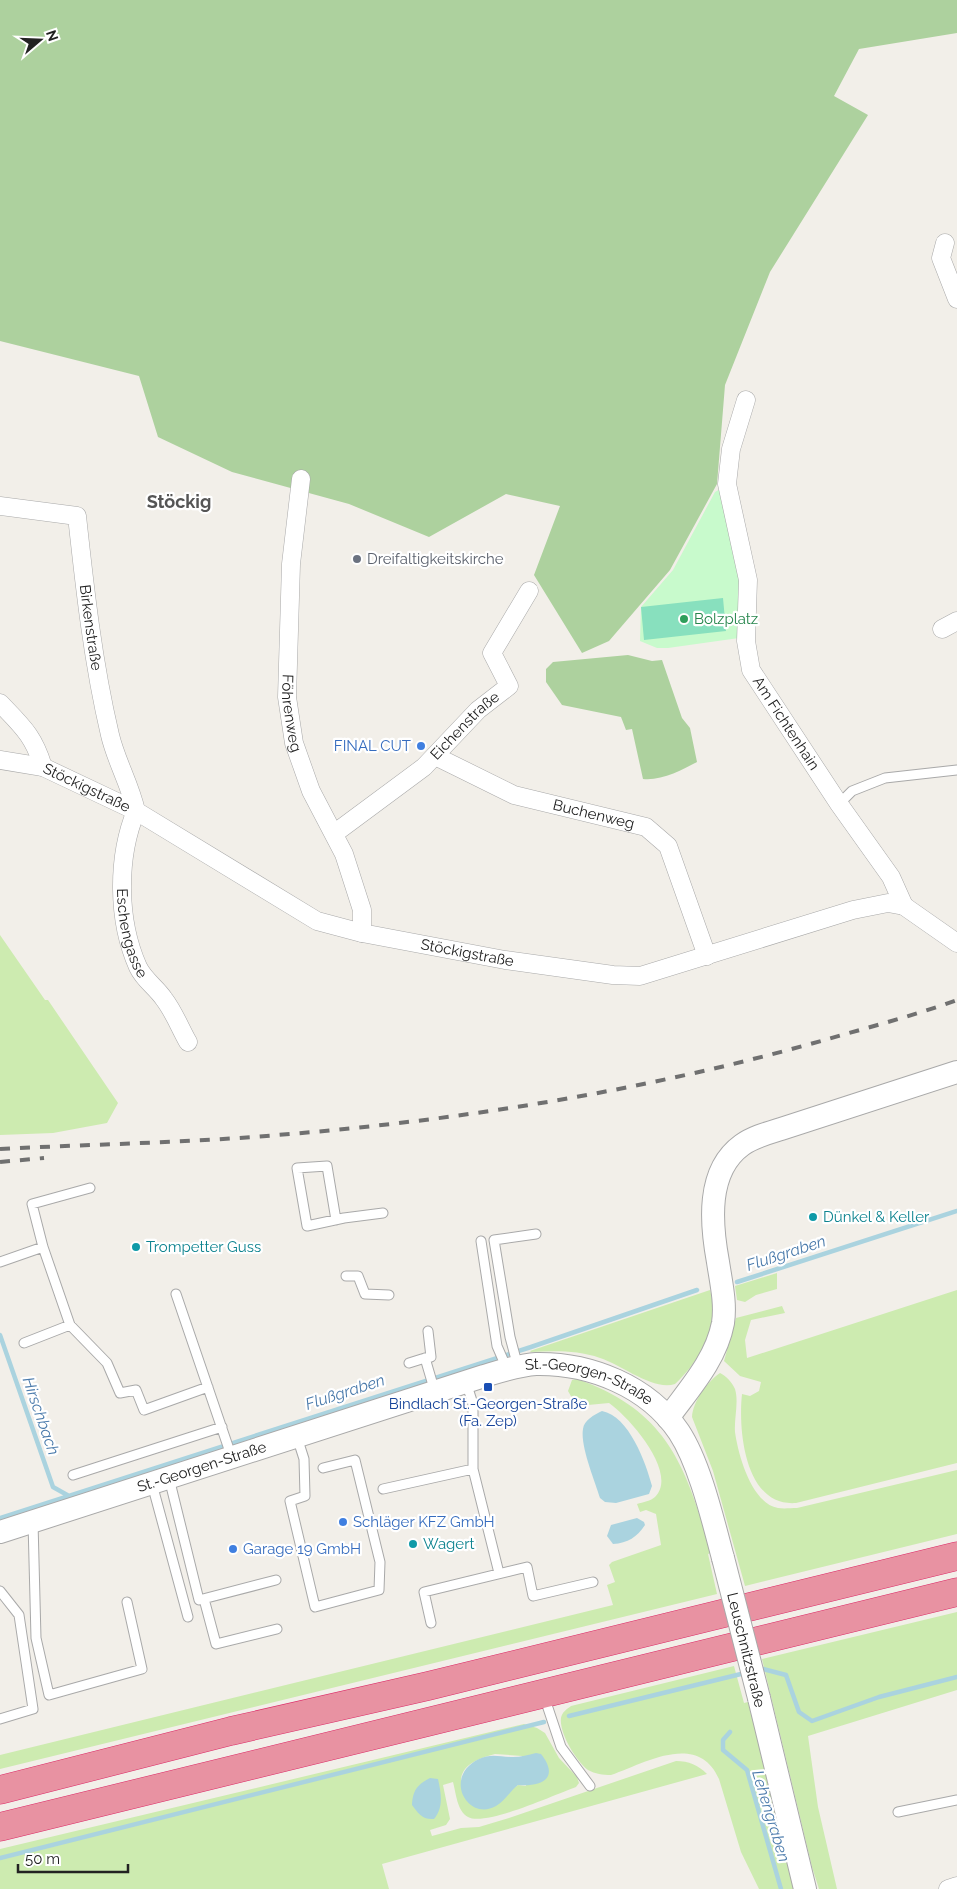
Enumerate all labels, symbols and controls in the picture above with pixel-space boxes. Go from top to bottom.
north arrow [15,15,65,65]
text: N [43,28,62,43]
district label: Stöckig [147,491,211,512]
place label: Dreifaltigkeitskirche [367,550,504,568]
marker: Dreifaltigkeitskirche [351,553,363,565]
street label: Birkenstraße [76,584,106,672]
place label: Bolzplatz [694,610,758,628]
marker: Bolzplatz [678,613,690,625]
street label: Am Fichtenhain [749,673,823,774]
street label: Föhrenweg [278,674,306,755]
street label: Eichenstraße [427,688,503,764]
place label: FINAL CUT [334,737,411,755]
marker: FINAL CUT [415,740,427,752]
street label: Stöckigstraße [40,759,133,816]
street label: Buchenweg [551,796,636,833]
street label: Eschengasse [113,888,151,982]
street label: Stöckigstraße [419,935,515,970]
place label: Dünkel & Keller [823,1208,930,1226]
marker: Dünkel & Keller [807,1211,819,1223]
water label: Flußgraben [744,1231,828,1275]
place label: Trompetter Guss [146,1238,261,1256]
marker: Trompetter Guss [130,1241,142,1253]
street label: St.-Georgen-Straße [524,1355,657,1409]
water label: Flußgraben [303,1370,387,1414]
water label: Hirschbach [19,1374,63,1458]
marker: Bindlach St.-Georgen-Straße (Fa. Zep) [482,1381,494,1393]
place label: Bindlach St.-Georgen-Straße (Fa. Zep) [389,1395,588,1430]
street label: St.-Georgen-Straße [135,1438,269,1496]
place label: Schläger KFZ GmbH [353,1513,495,1531]
marker: Schläger KFZ GmbH [337,1516,349,1528]
place label: Wagert [423,1535,474,1553]
marker: Wagert [407,1538,419,1550]
place label: Garage 19 GmbH [243,1540,361,1558]
marker: Garage 19 GmbH [227,1543,239,1555]
street label: Leuschnitzstraße [723,1591,769,1709]
water label: Lehengraben [748,1768,794,1864]
scale bar [18,1842,128,1874]
text: 50 m [25,1850,60,1868]

